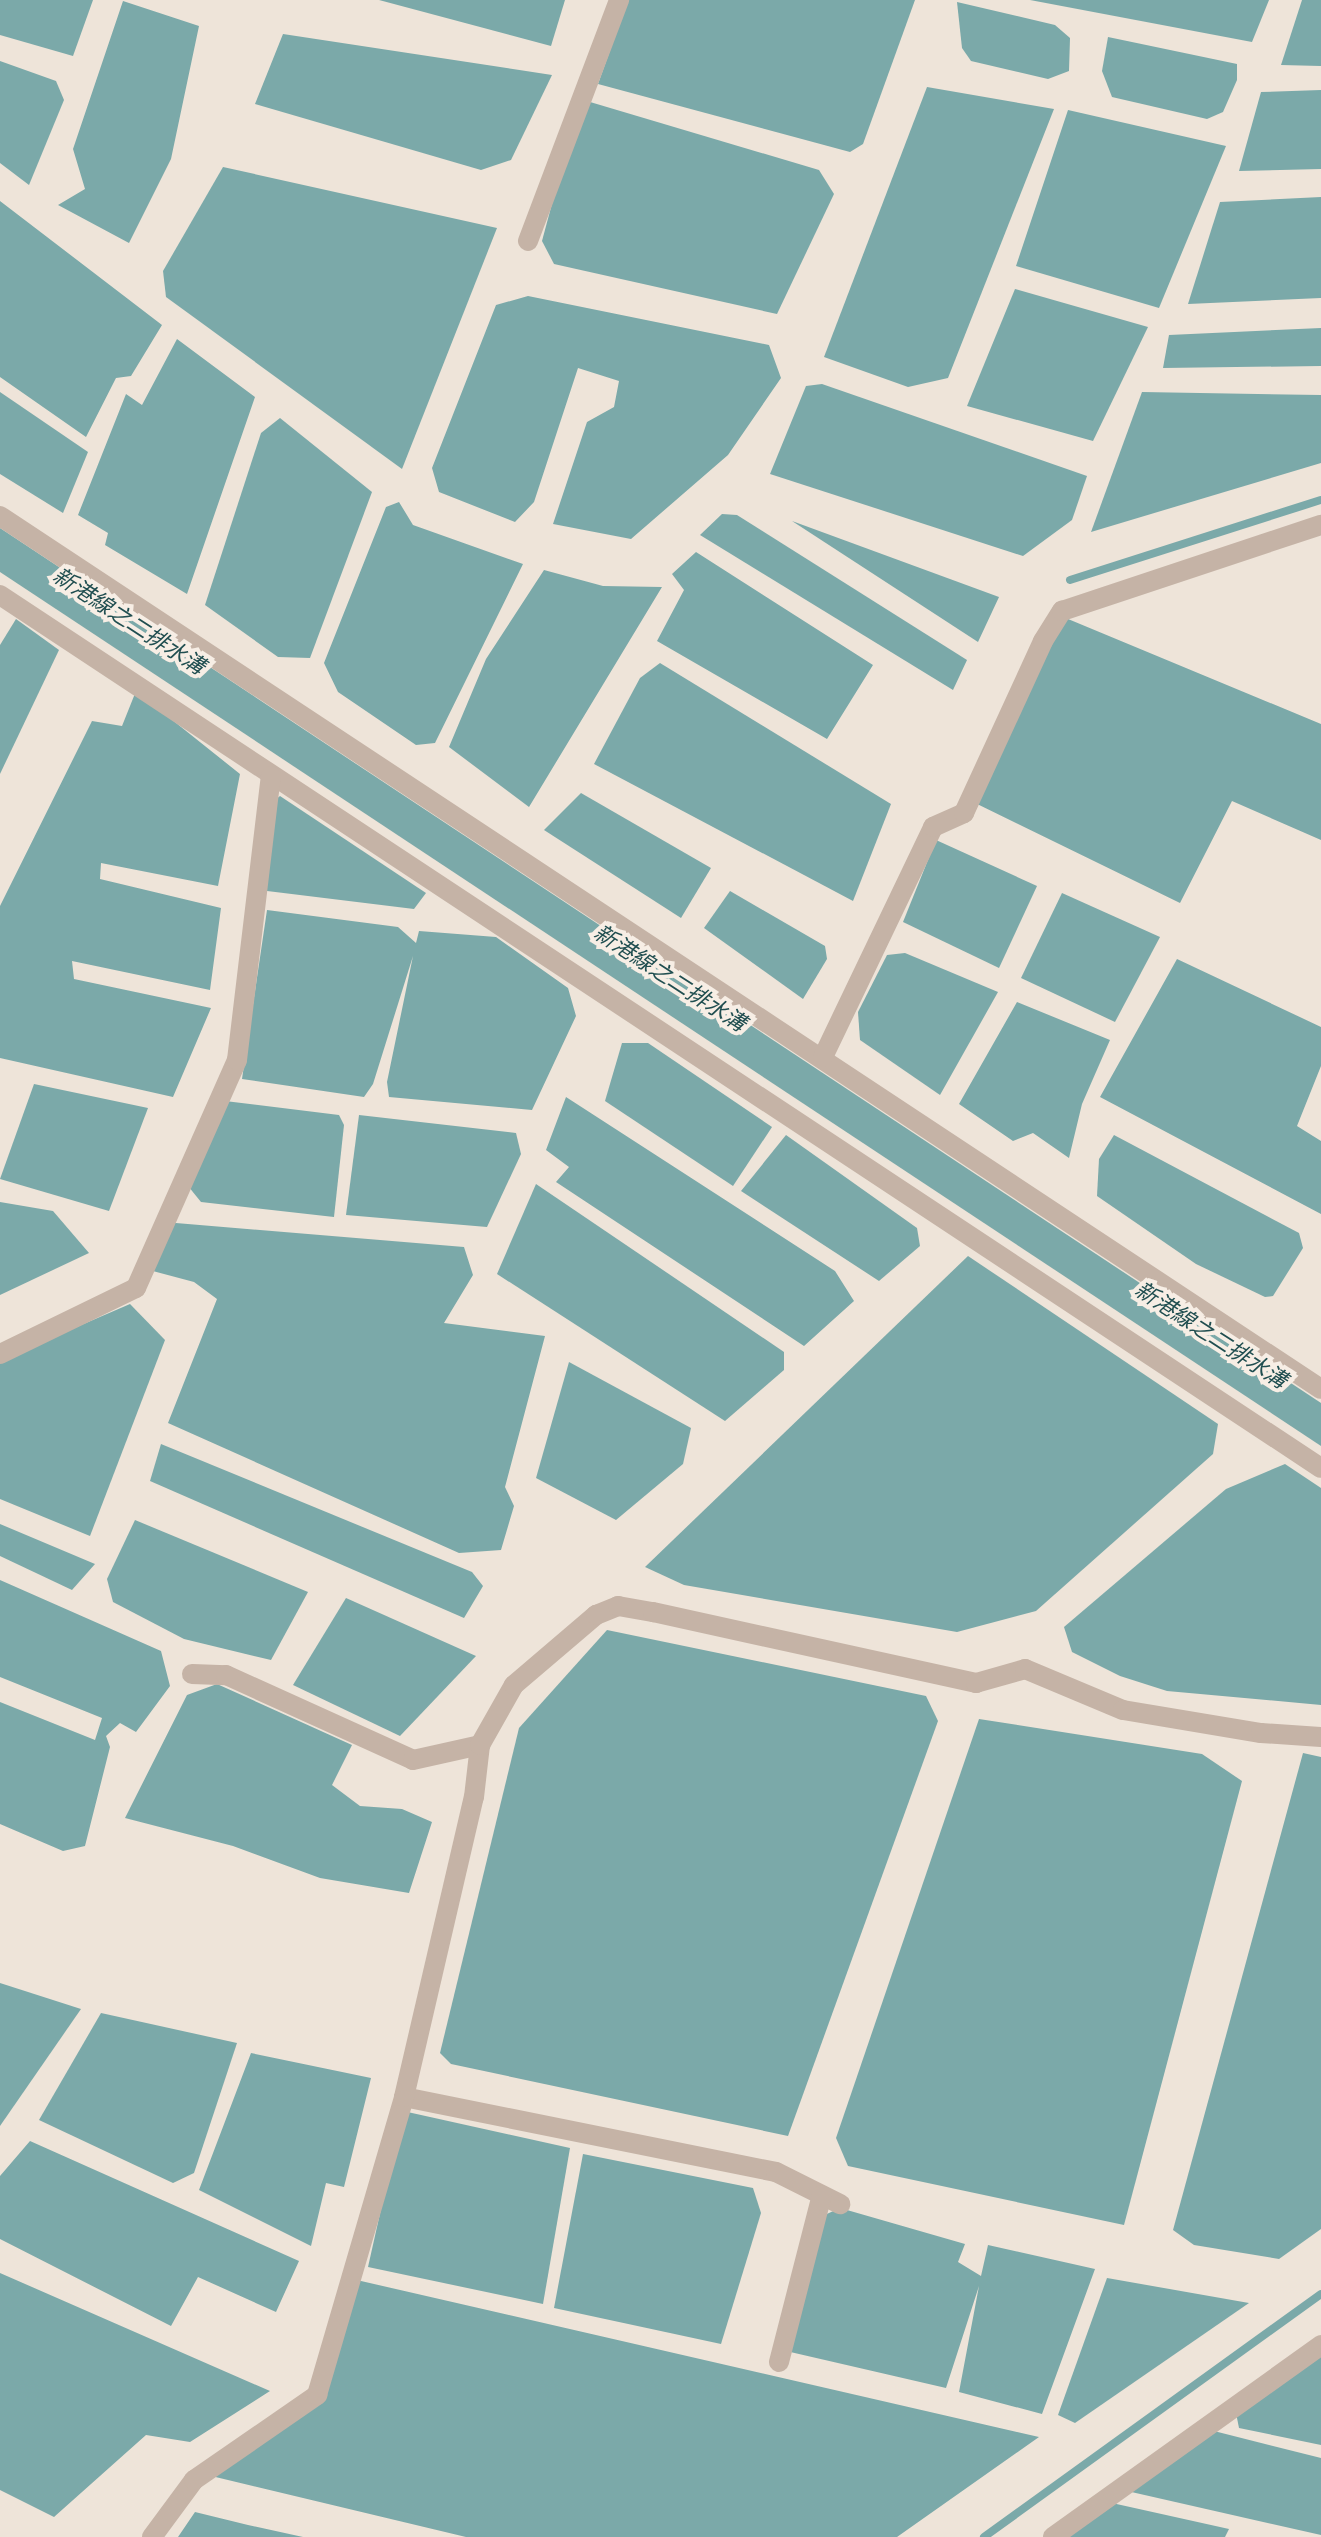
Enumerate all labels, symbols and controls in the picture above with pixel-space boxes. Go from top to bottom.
water label: 新港線之二排水溝 [48,562,210,680]
water label: 新港線之二排水溝 [589,919,751,1037]
water label: 新港線之二排水溝 [1130,1276,1292,1394]

